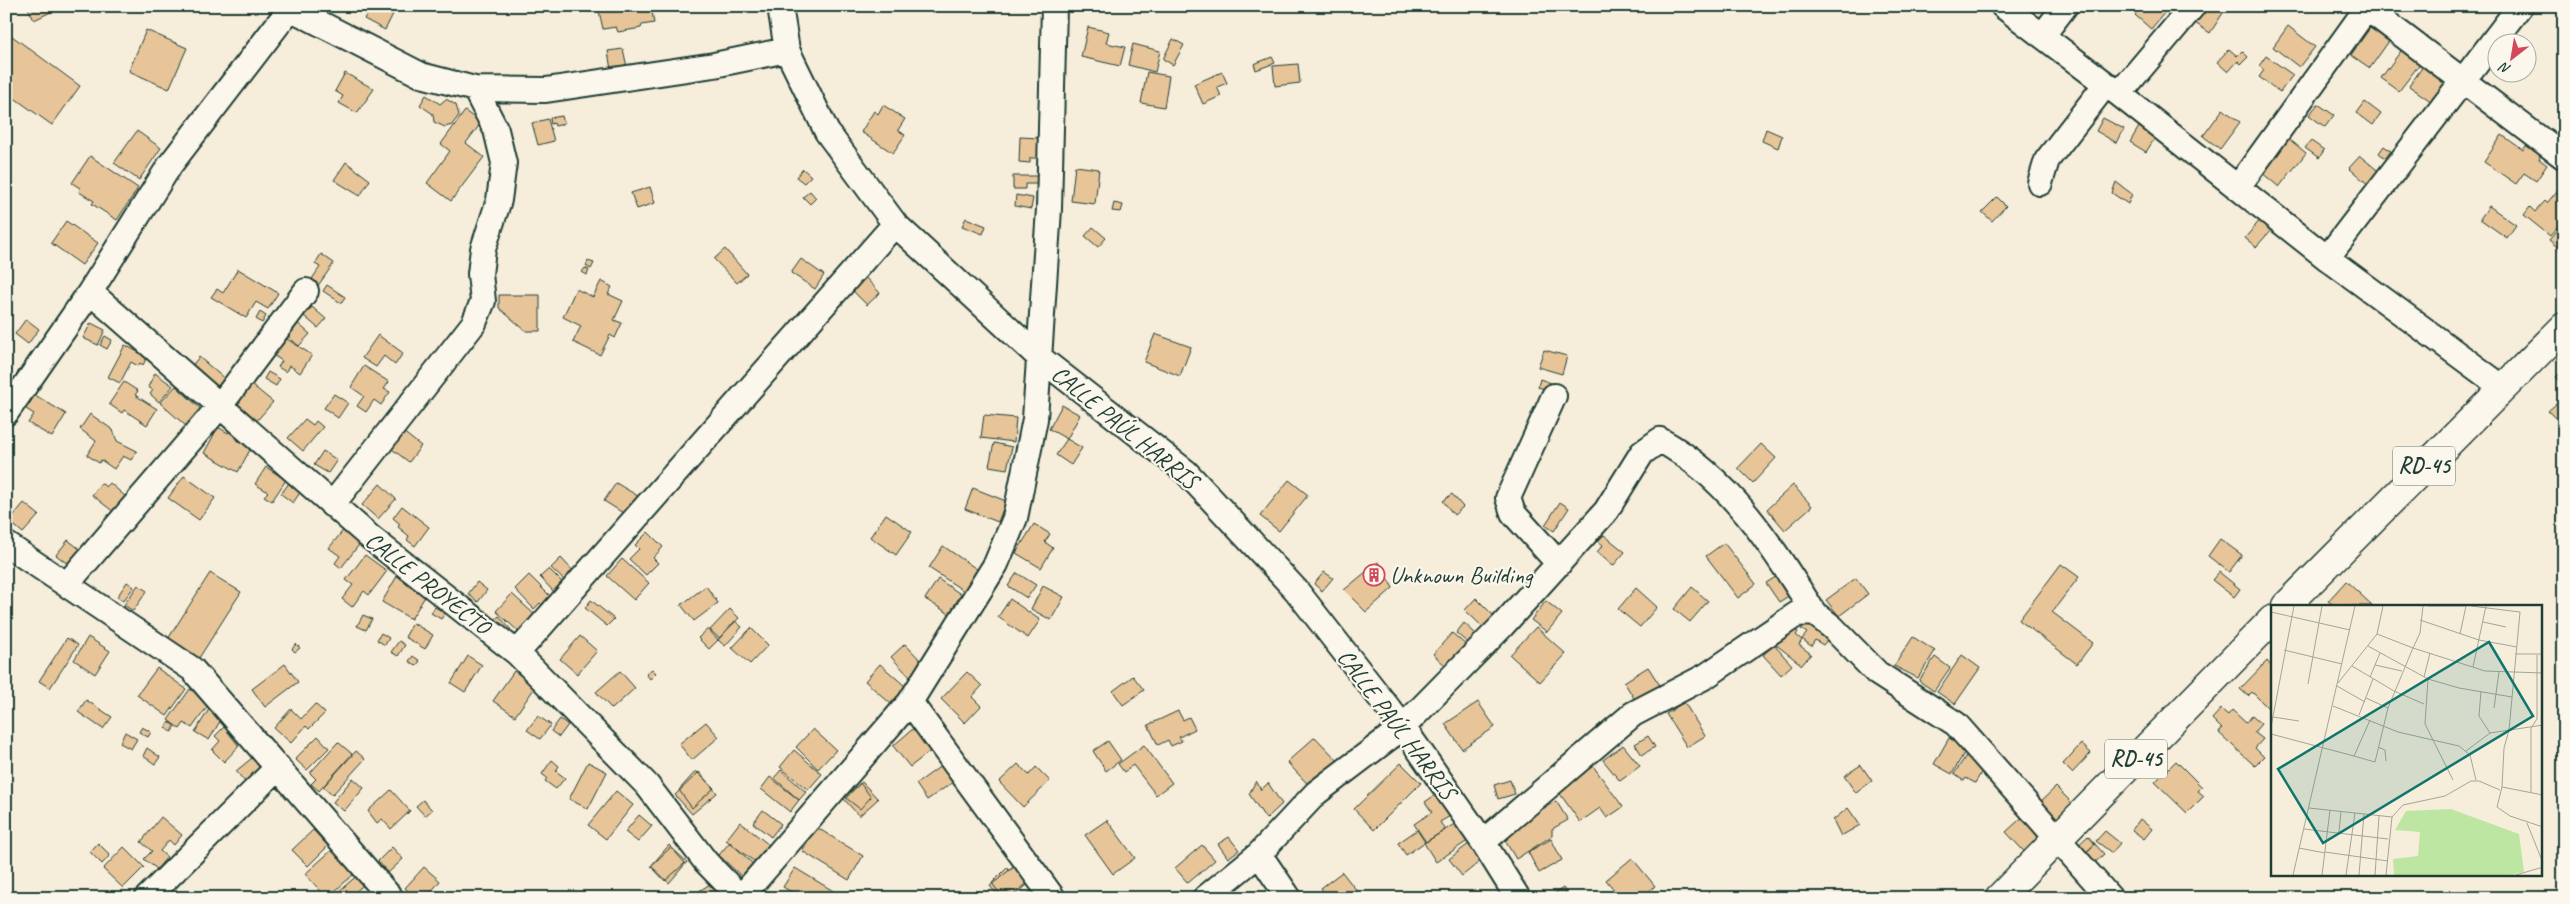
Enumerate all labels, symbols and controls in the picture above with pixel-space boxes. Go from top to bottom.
north arrow [2488,32,2538,82]
text: N [2495,58,2514,78]
street label: CALLE PAÚL HARRIS [1046,359,1207,497]
road number: RD-45 [2393,446,2455,486]
street label: CALLE PROYECTO [359,525,498,642]
place label: Unknown Building [1390,560,1534,590]
building icon: Unknown Building [1362,563,1386,587]
inset map [2271,605,2542,876]
street label: CALLE PAÚL HARRIS [1331,643,1465,808]
road number: RD-45 [2105,740,2167,779]

